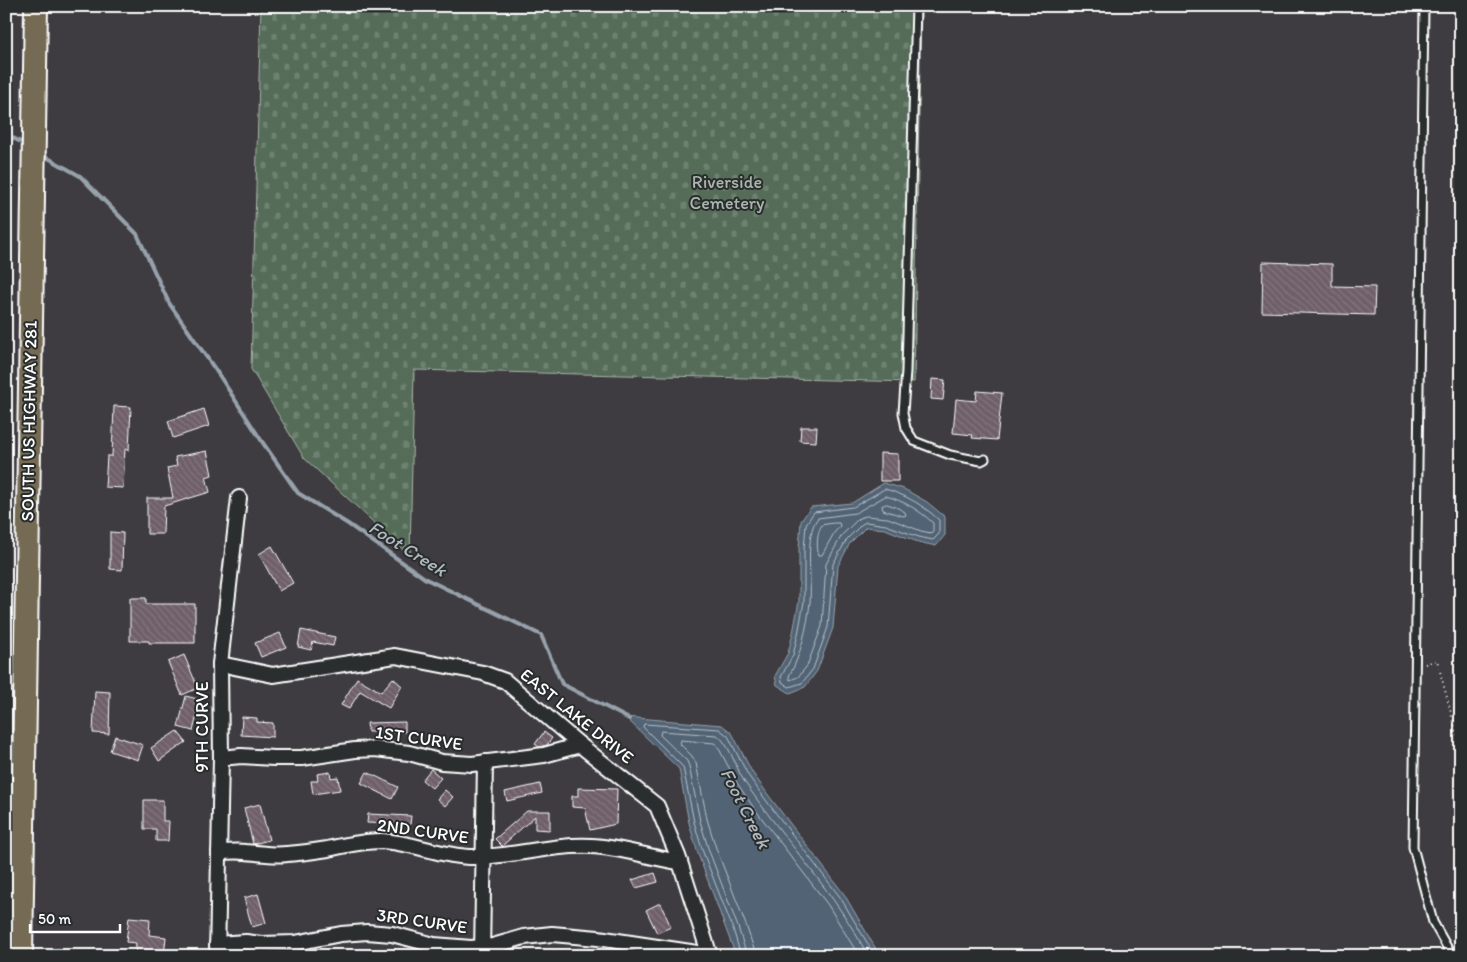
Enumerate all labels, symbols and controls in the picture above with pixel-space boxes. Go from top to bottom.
park label: Riverside Cemetery [690,171,765,214]
street label: SOUTH US HIGHWAY 281 [16,320,42,522]
water label: Foot Creek [365,516,452,582]
street label: EAST LAKE DRIVE [516,664,638,768]
street label: 9TH CURVE [191,681,213,773]
street label: 1ST CURVE [374,721,464,755]
water label: Foot Creek [715,764,776,853]
street label: 2ND CURVE [376,814,470,848]
scale bar [30,902,120,934]
street label: 3RD CURVE [375,904,469,938]
text: 50 m [38,910,71,928]

